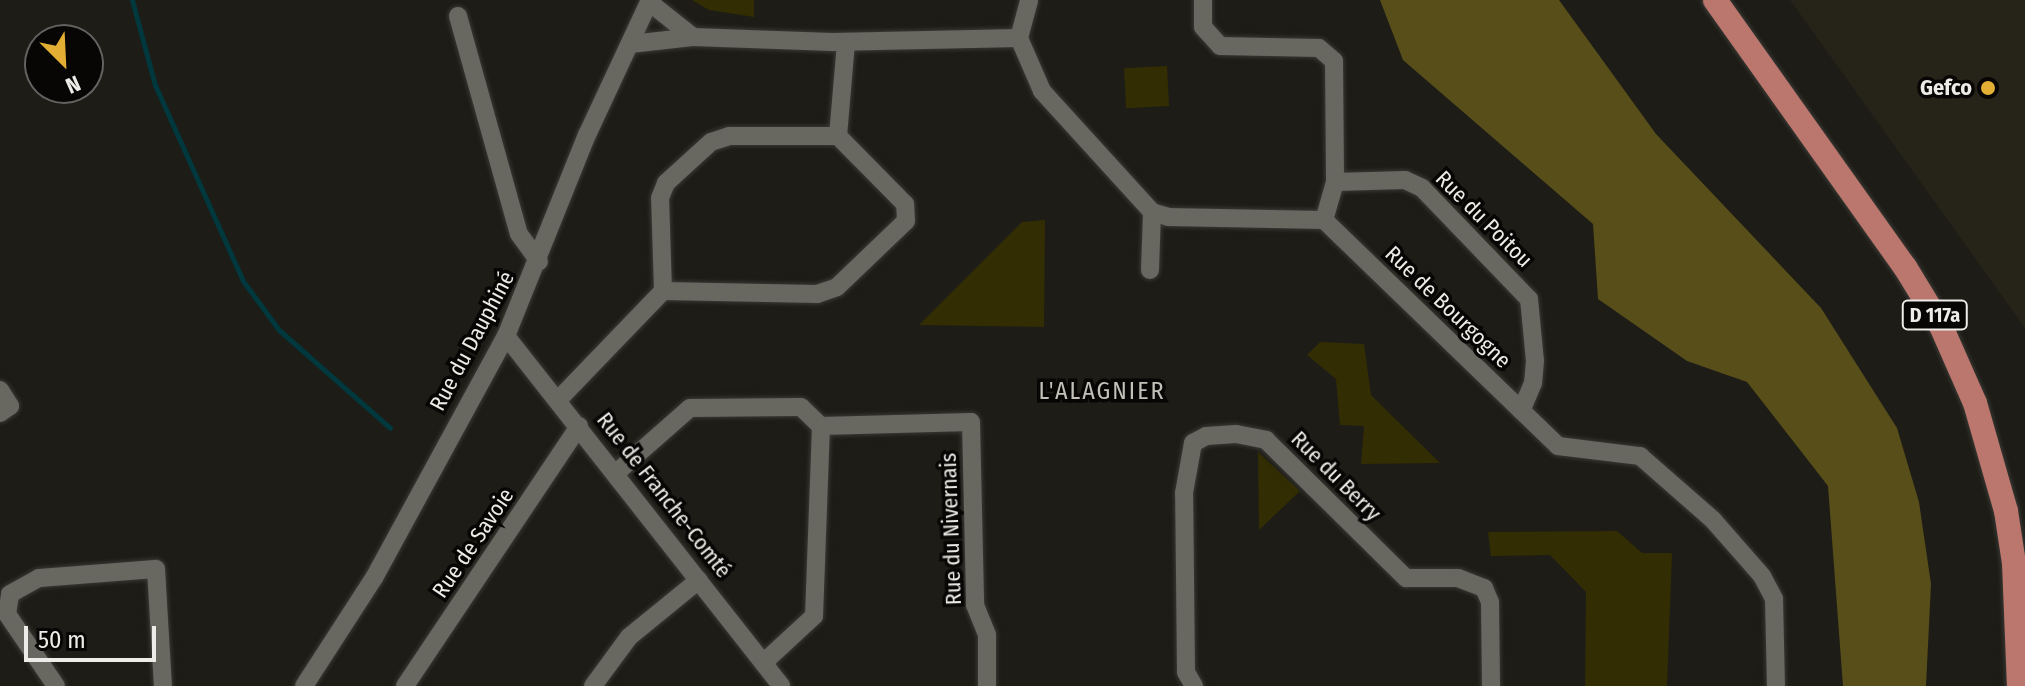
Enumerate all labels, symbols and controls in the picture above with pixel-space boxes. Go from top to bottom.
north arrow [24,24,104,104]
text: N [62,70,85,100]
place label: Gefco [1920,75,1972,101]
marker: Gefco [1979,79,1997,97]
street label: Rue du Poitou [1430,165,1538,273]
street label: Rue de Bourgogne [1380,240,1516,374]
street label: Rue du Dauphiné [424,267,520,415]
road number: D 117a [1901,299,1969,331]
district label: L'ALAGNIER [1039,378,1165,406]
street label: Rue de Franche-Comté [591,407,737,583]
street label: Rue du Berry [1286,426,1386,526]
street label: Rue du Nivernais [935,452,967,606]
street label: Rue de Savoie [427,483,519,603]
scale bar [28,610,160,660]
text: 50 m [38,626,86,654]

